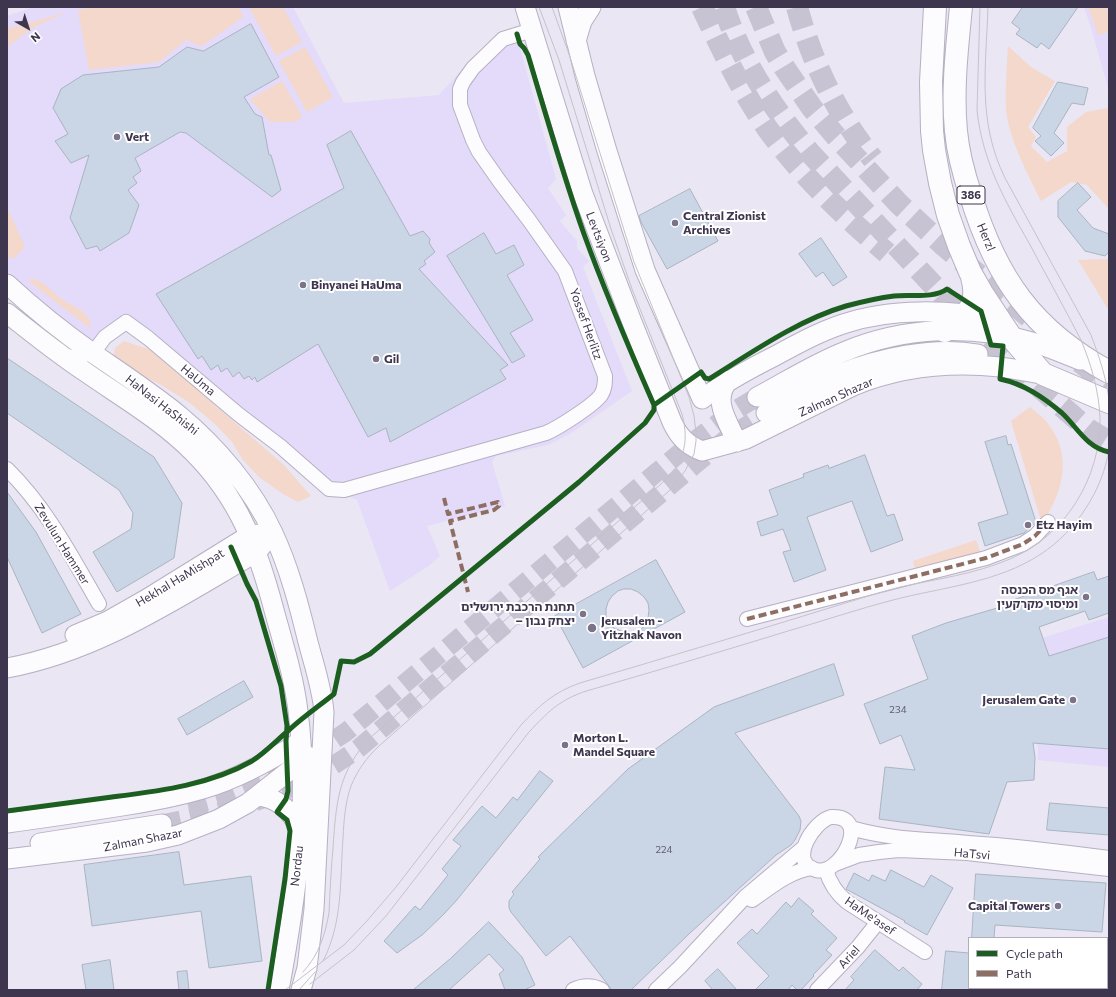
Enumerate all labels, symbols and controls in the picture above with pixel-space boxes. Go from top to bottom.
north arrow [8,8,48,48]
text: N [29,30,43,45]
place label: Vert [125,130,149,144]
marker: Vert [112,132,122,142]
road number: 386 [957,186,985,204]
place label: Central Zionist Archives [683,209,766,237]
street label: Levtsiyon [583,210,615,264]
marker: Central Zionist Archives [670,218,680,228]
street label: Herzl [974,221,998,253]
place label: Binyanei HaUma [311,278,402,292]
marker: Binyanei HaUma [298,280,308,290]
street label: Yossef Herlitz [566,286,606,362]
place label: Gil [384,352,399,366]
marker: Gil [371,354,381,364]
street label: HaUma [178,361,218,399]
street label: HaNasi HaShishi [122,372,202,438]
street label: Zalman Shazar [796,374,876,420]
street label: Zevulun Hammer [31,501,93,587]
place label: Etz Hayim [1036,518,1092,532]
marker: Etz Hayim [1023,520,1033,530]
street label: Hekhal HaMishpat [133,546,227,610]
place label: אגף מס הכנסה ומיסוי מקרקעין [997,583,1078,611]
marker: אגף מס הכנסה ומיסוי מקרקעין [1081,592,1091,602]
place label: תחנת הרכבת ירושלים – יצחק נבון [461,600,575,628]
marker: תחנת הרכבת ירושלים – יצחק נבון [578,609,588,619]
place label: Jerusalem - Yitzhak Navon [601,614,682,642]
marker: Jerusalem - Yitzhak Navon [586,622,598,634]
place label: Jerusalem Gate [982,693,1065,707]
marker: Jerusalem Gate [1068,695,1078,705]
house number: 234 [889,704,907,716]
place label: Morton L. Mandel Square [573,731,655,759]
marker: Morton L. Mandel Square [560,740,570,750]
street label: Zalman Shazar [102,825,184,855]
house number: 224 [656,844,672,856]
street label: Nordau [288,845,306,887]
street label: HaTsvi [953,845,991,863]
street label: HaMe'asef [842,894,898,938]
place label: Capital Towers [968,899,1050,913]
marker: Capital Towers [1053,901,1063,911]
legend [968,937,1108,989]
street label: Ariel [835,943,863,971]
text: Cycle path [1006,946,1063,960]
text: Path [1006,966,1032,980]

